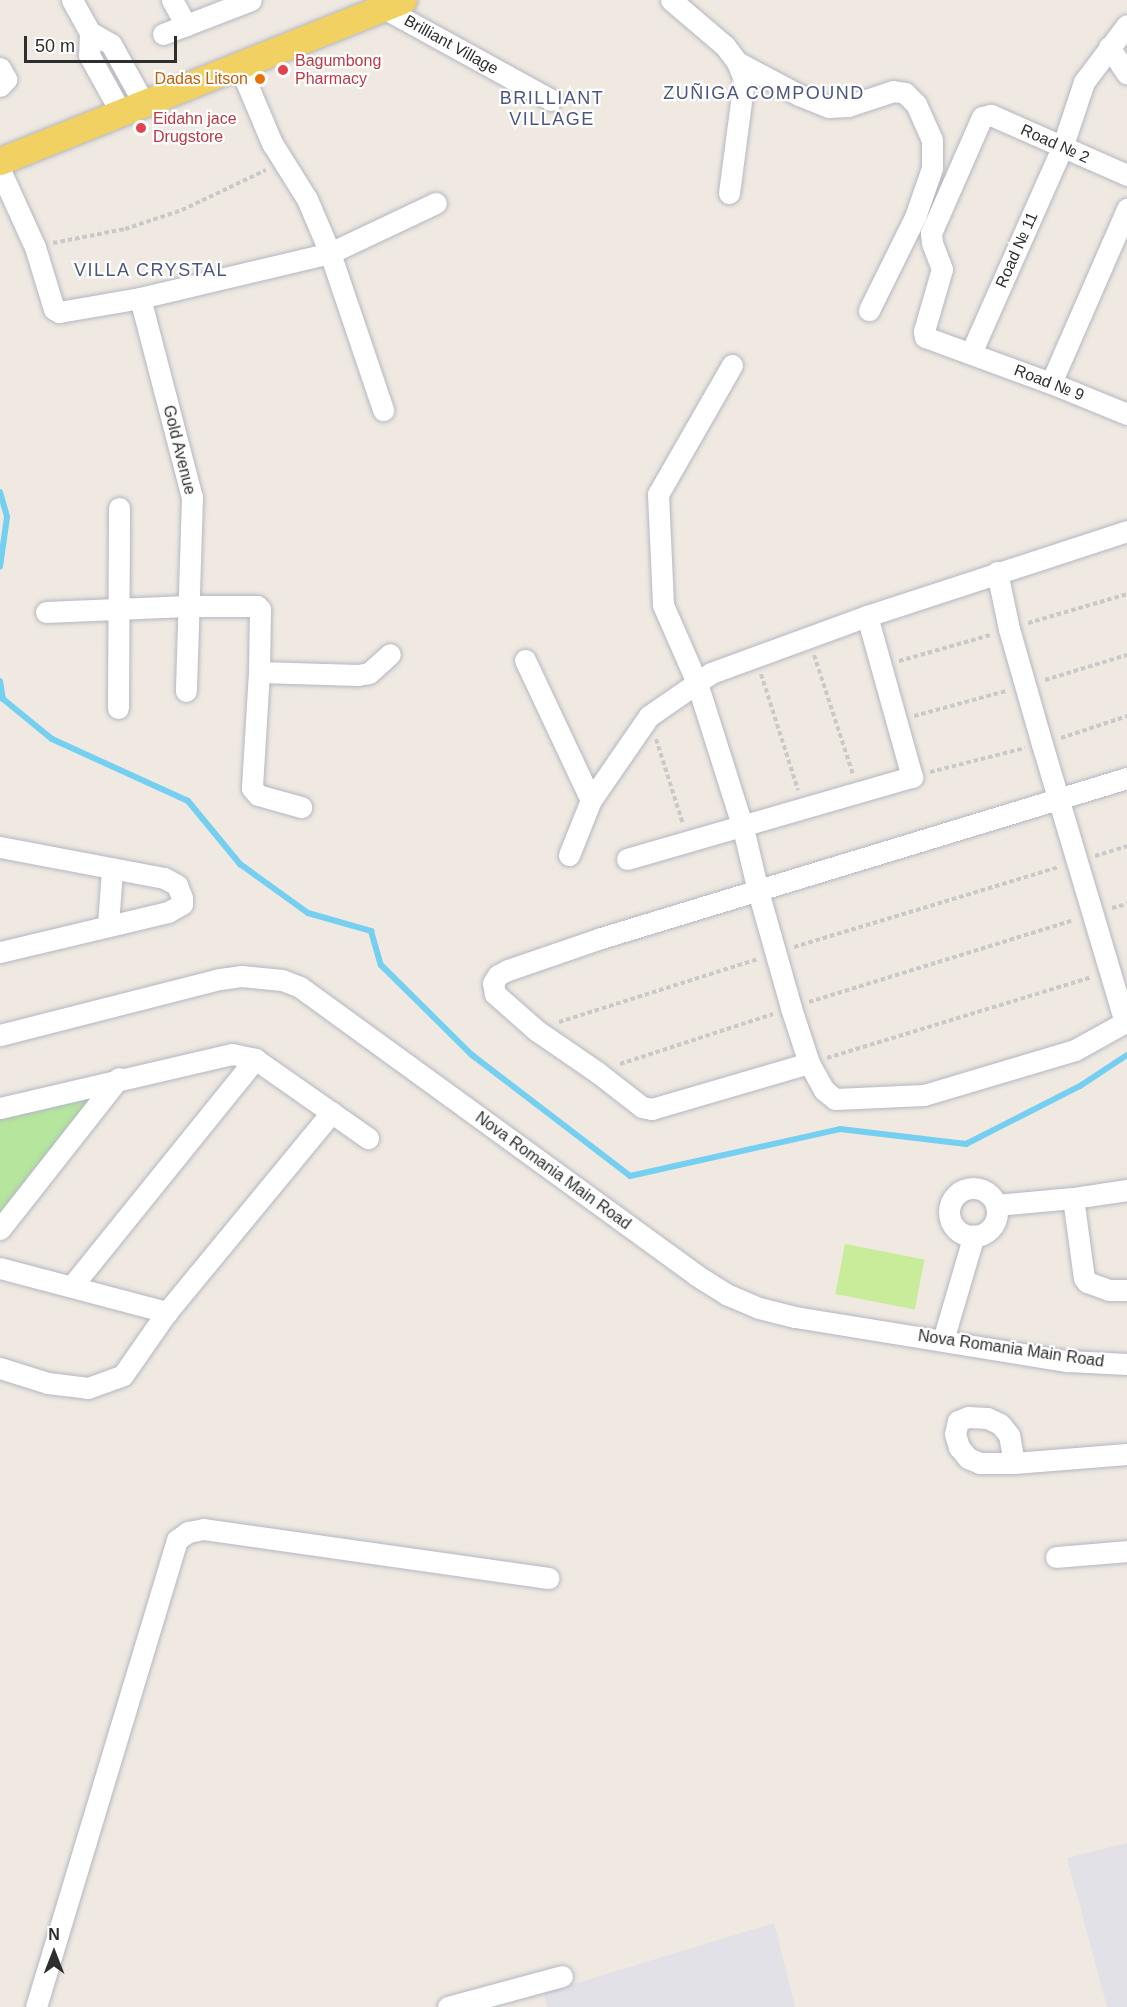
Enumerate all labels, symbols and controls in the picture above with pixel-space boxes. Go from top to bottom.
street label: Brilliant Village [401,11,501,79]
scale bar [27,24,180,62]
text: 50 m [35,36,75,56]
place label: Bagumbong Pharmacy [295,51,381,89]
marker: Bagumbong Pharmacy [276,63,290,77]
place label: Dadas Litson [155,69,248,89]
marker: Dadas Litson [253,72,267,86]
district label: ZUÑIGA COMPOUND [663,82,865,104]
district label: BRILLIANT VILLAGE [500,88,604,130]
place label: Eidahn jace Drugstore [153,109,237,147]
street label: Road № 2 [1018,120,1092,168]
marker: Eidahn jace Drugstore [134,121,148,135]
street label: Road № 11 [992,209,1042,291]
district label: VILLA CRYSTAL [74,259,228,281]
street label: Road № 9 [1011,361,1087,405]
street label: Gold Avenue [159,403,199,497]
street label: Nova Romania Main Road [471,1108,635,1234]
street label: Nova Romania Main Road [917,1326,1105,1372]
north arrow [24,1923,84,1983]
text: N [48,1926,60,1943]

